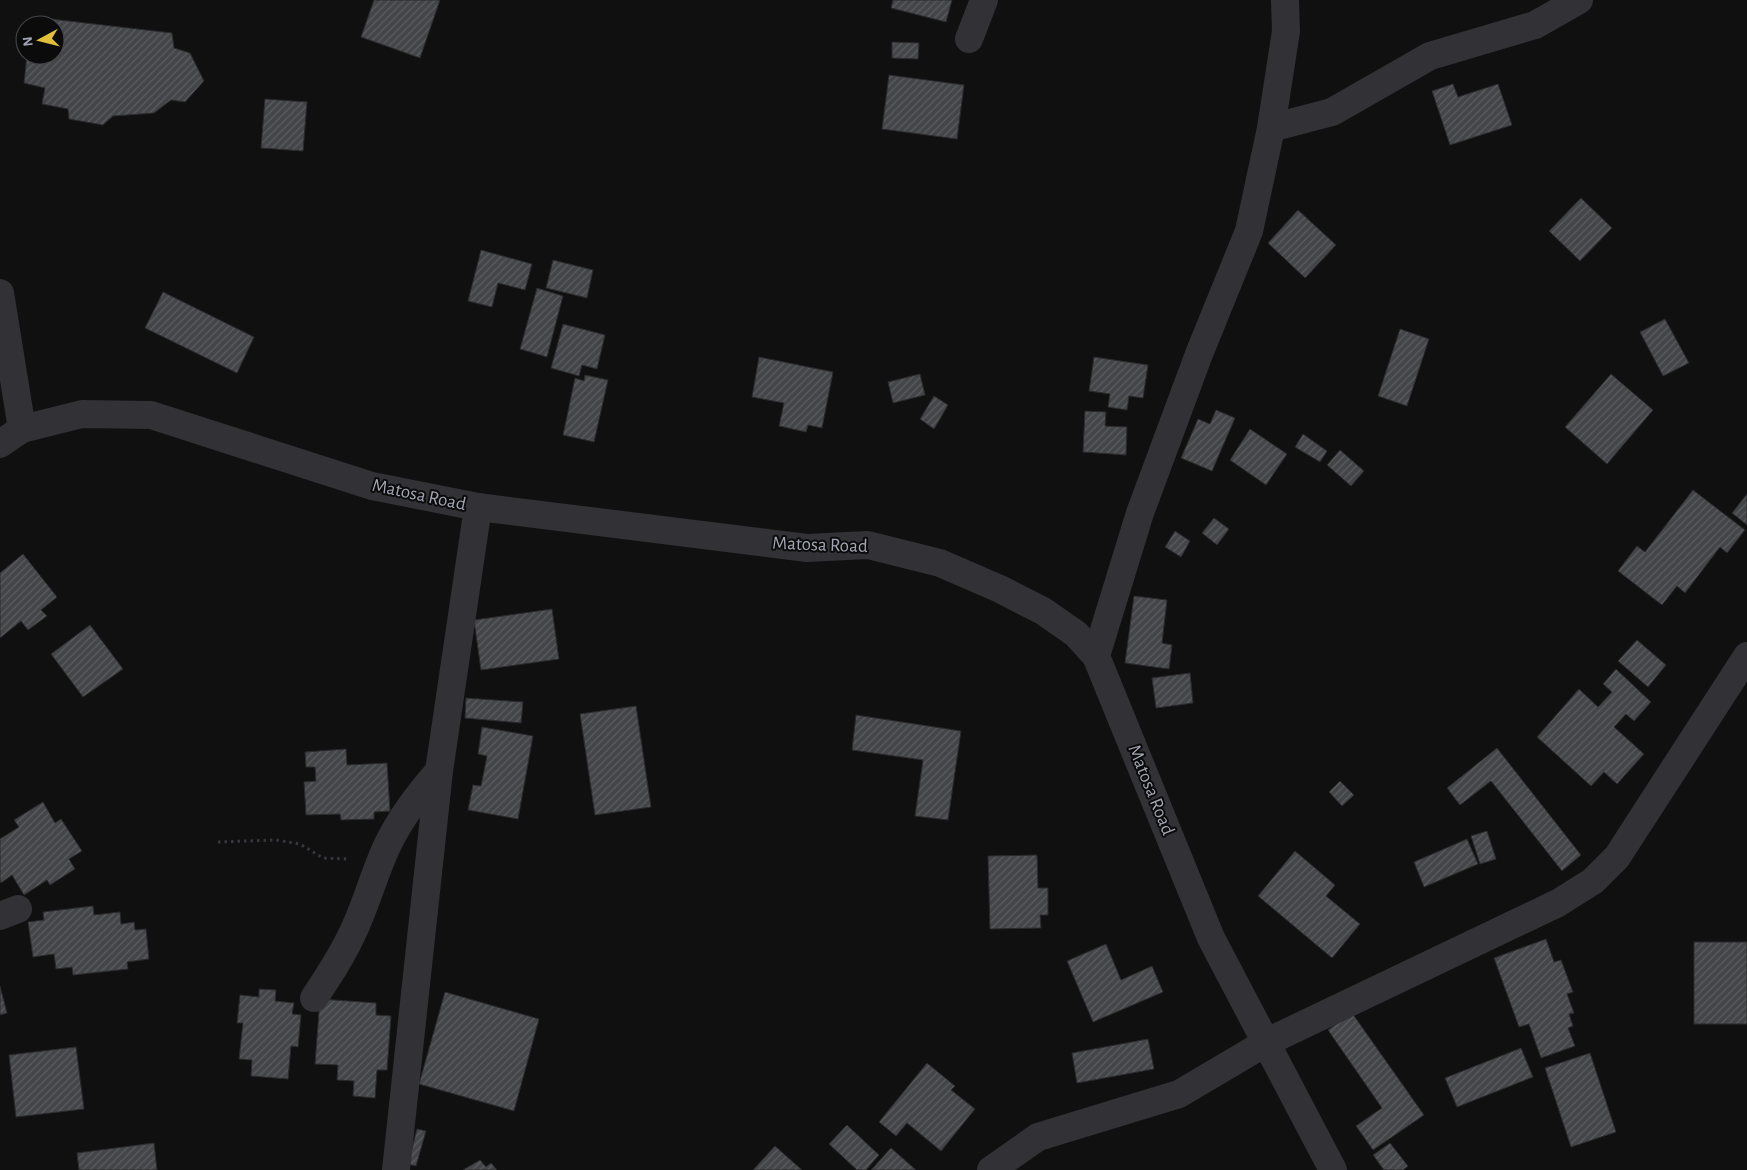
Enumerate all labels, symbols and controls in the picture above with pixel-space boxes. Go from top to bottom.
north arrow [15,15,65,65]
text: N [21,36,36,47]
street label: Matosa Road [370,476,468,514]
street label: Matosa Road [772,534,868,556]
street label: Matosa Road [1124,742,1178,838]

